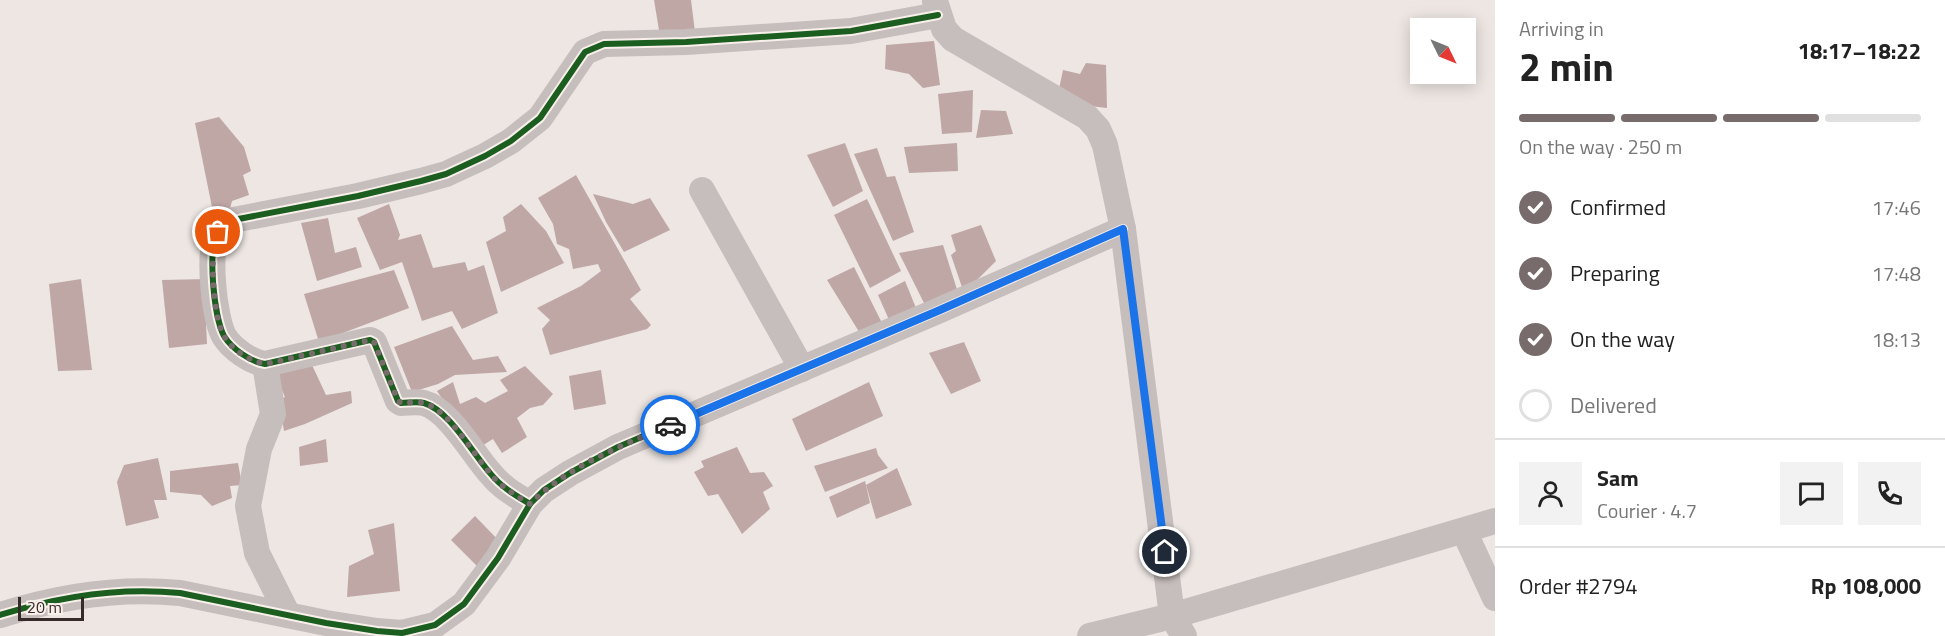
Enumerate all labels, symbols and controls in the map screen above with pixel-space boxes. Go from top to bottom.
text: Arriving in [1519,13,1604,44]
north arrow [1410,18,1476,84]
map controls [1410,18,1476,84]
text: 18:17–18:22 [1798,34,1921,68]
text: 2 min [1519,37,1614,96]
text: On the way · 250 m [1519,131,1682,162]
text: Confirmed [1570,190,1666,224]
icon: check [1519,191,1552,224]
text: 17:46 [1872,192,1921,223]
pin [192,206,243,257]
icon: bag [201,215,234,248]
text: Preparing [1570,256,1660,290]
icon: check [1519,257,1552,290]
text: 17:48 [1872,258,1921,289]
text: On the way [1570,322,1675,356]
icon: check [1519,323,1552,356]
text: 18:13 [1872,324,1921,355]
text: Delivered [1570,388,1657,422]
courier [640,395,700,455]
icon: car [654,409,687,442]
text: Sam [1597,461,1639,495]
button: person [1519,462,1582,525]
button: chat [1780,462,1843,525]
button: phone [1858,462,1921,525]
text: Courier · 4.7 [1597,495,1697,526]
pin [1139,526,1190,577]
icon: home [1148,535,1181,568]
text: Order #2794 [1519,569,1638,603]
text: Rp 108,000 [1811,569,1921,603]
scale bar [18,594,84,622]
text: 20 m [27,595,62,619]

